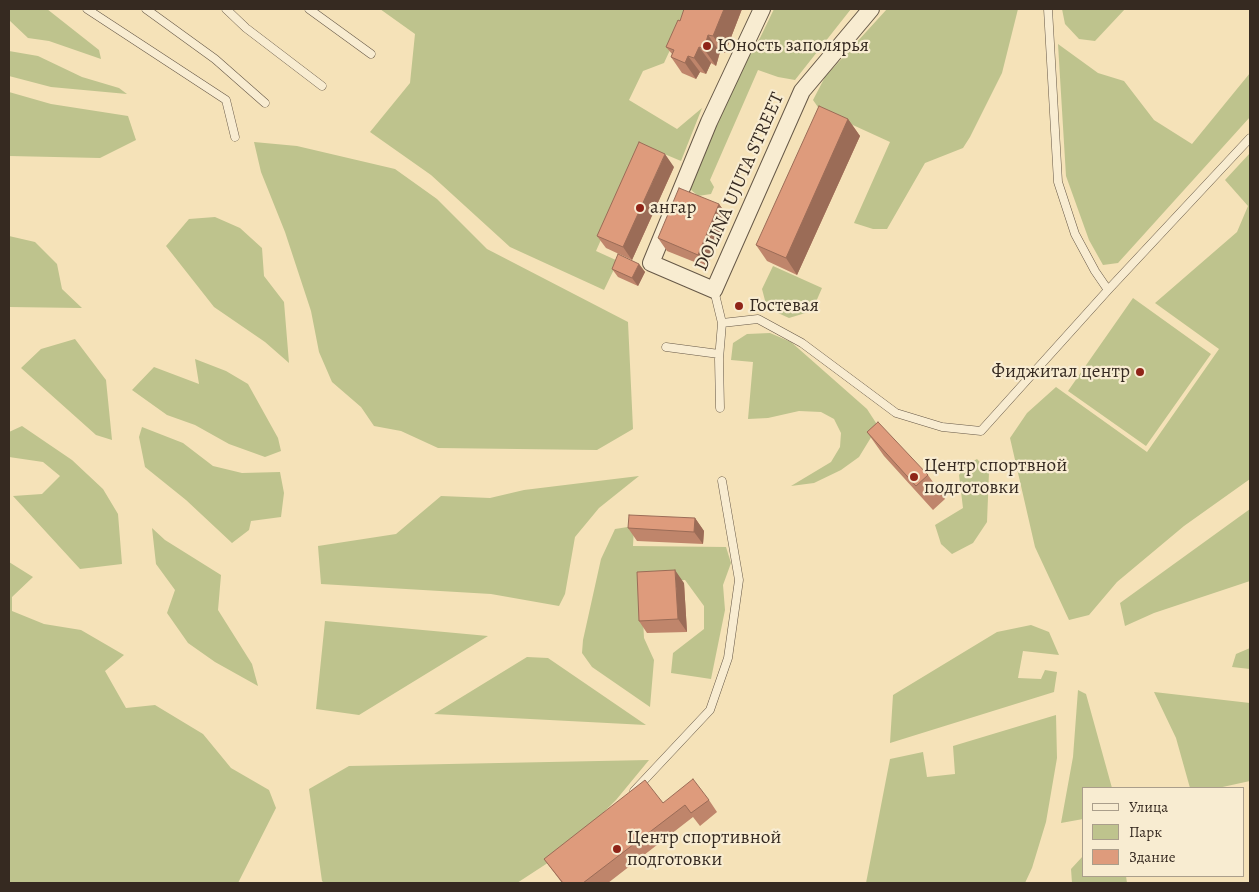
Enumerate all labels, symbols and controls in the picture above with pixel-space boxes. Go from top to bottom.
place label: Юность заполярья [717,35,869,57]
marker: Юность заполярья [701,40,713,52]
street label: DOLINA UJUTA STREET [690,89,790,275]
place label: ангар [650,197,696,219]
marker: ангар [634,202,646,214]
place label: Гостевая [749,295,819,317]
marker: Гостевая [733,300,745,312]
place label: Фиджитал центр [992,361,1130,383]
marker: Фиджитал центр [1134,366,1146,378]
place label: Центр спортвной подготовки [924,455,1067,499]
marker: Центр спортвной подготовки [908,471,920,483]
legend [1082,787,1244,877]
text: Улица [1129,797,1168,817]
text: Парк [1129,822,1162,842]
place label: Центр спортивной подготовки [627,827,781,871]
marker: Центр спортивной подготовки [611,843,623,855]
text: Здание [1129,847,1176,867]

